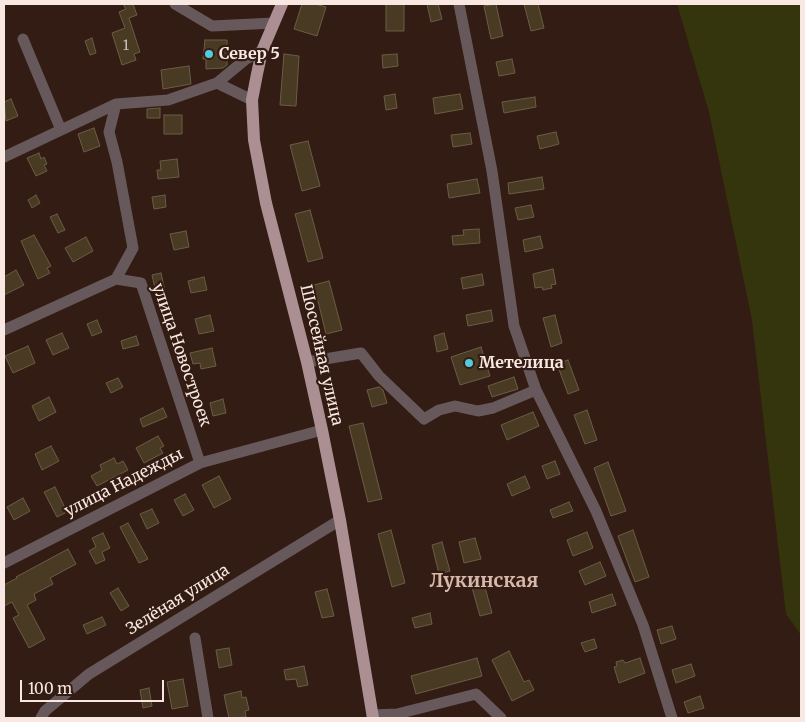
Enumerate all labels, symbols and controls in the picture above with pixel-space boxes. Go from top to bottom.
house number: 1 [123,38,129,54]
place label: Север 5 [219,44,280,64]
marker: Север 5 [203,48,215,60]
street label: улица Новостроек [147,281,215,429]
street label: Шоссейная улица [295,282,347,428]
place label: Метелица [479,353,564,373]
marker: Метелица [463,357,475,369]
street label: улица Надежды [61,445,187,521]
street label: Зелёная улица [123,561,233,639]
district label: Лукинская [430,571,538,593]
scale bar [22,670,166,702]
text: 100 m [28,679,72,698]

